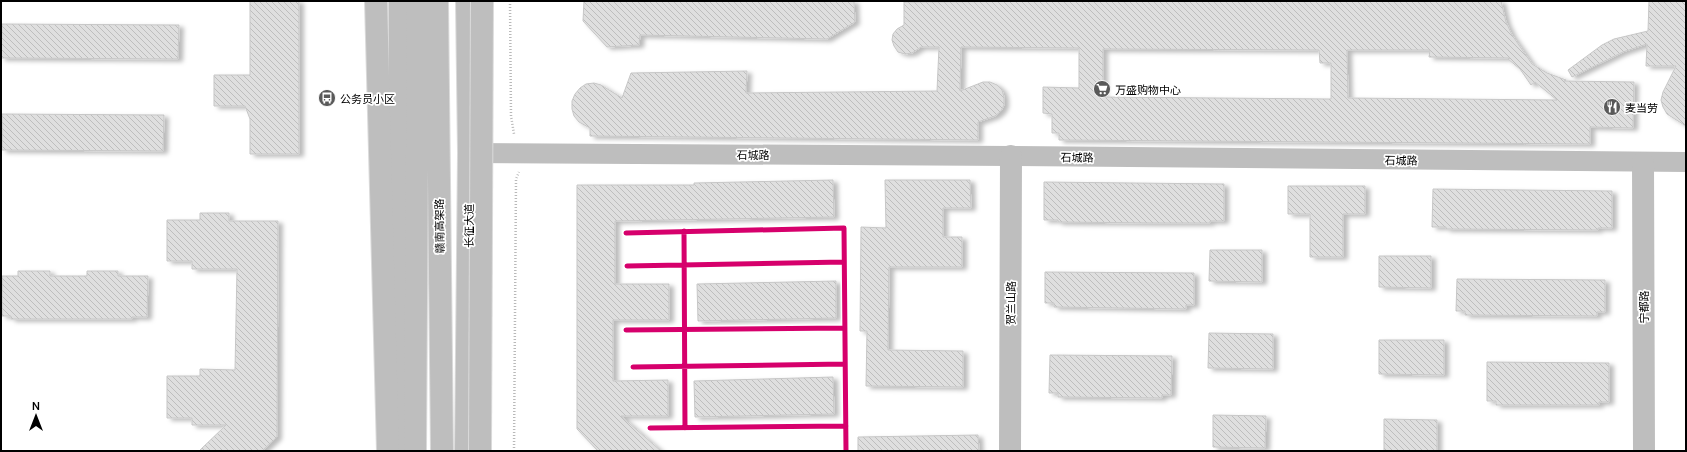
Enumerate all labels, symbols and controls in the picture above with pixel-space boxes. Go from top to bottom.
supermarket icon: 万盛购物中心 [1092,79,1112,99]
place label: 万盛购物中心 [1115,82,1181,97]
bus stop icon: 公务员小区 [317,88,337,108]
place label: 公务员小区 [340,91,395,106]
restaurant icon: 麦当劳 [1602,97,1622,117]
place label: 麦当劳 [1625,100,1658,115]
street label: 石城路 [737,147,770,162]
street label: 石城路 [1060,149,1094,165]
street label: 石城路 [1384,152,1418,168]
street label: 赣南高架路 [431,198,447,254]
street label: 长征大道 [461,204,476,248]
street label: 贺兰山路 [1003,281,1018,325]
street label: 宁都路 [1636,291,1651,324]
north arrow [16,396,56,436]
text: N [32,398,40,413]

